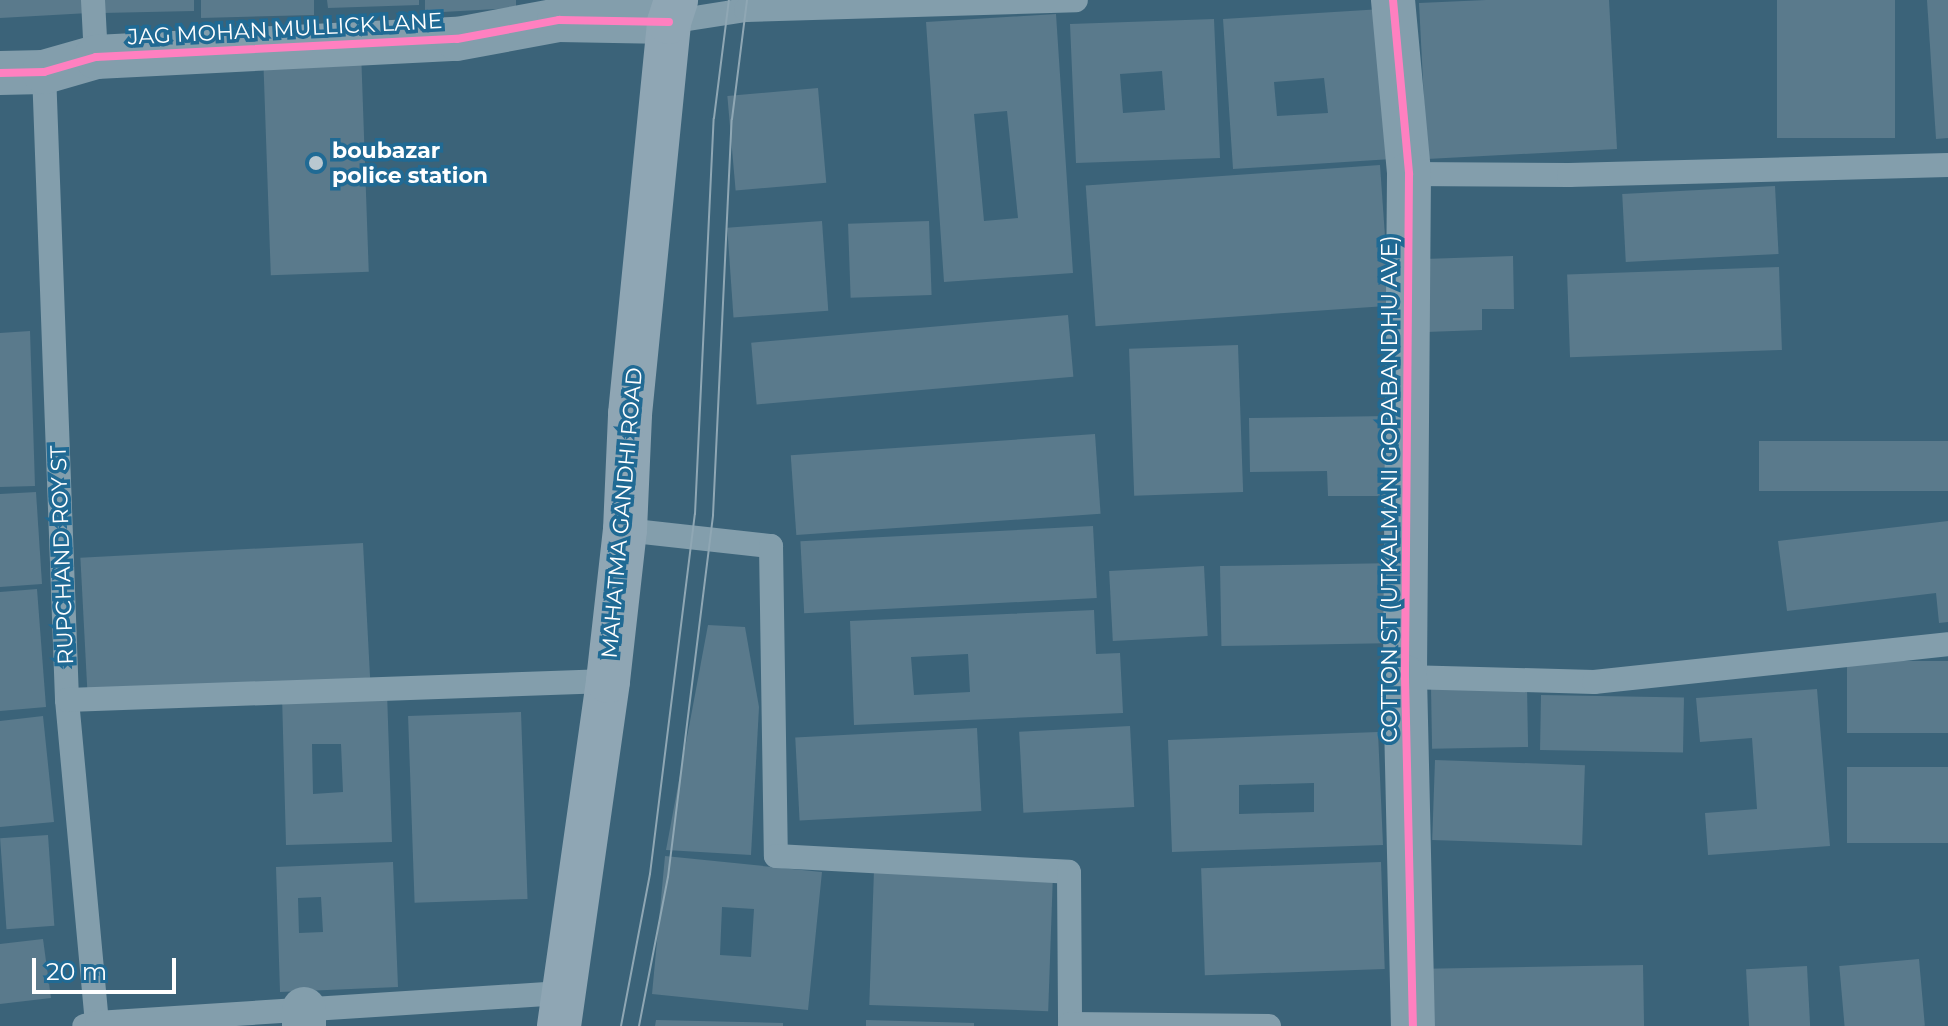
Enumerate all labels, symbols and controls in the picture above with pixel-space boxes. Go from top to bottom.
street label: JAG MOHAN MULLICK LANE [127,8,443,50]
place label: boubazar police station [332,137,488,188]
marker: boubazar police station [307,154,325,172]
street label: COTTON ST (UTKALMANI GOPABANDHU AVE) [1377,235,1403,743]
street label: MAHATMA GANDHI ROAD [596,366,648,660]
street label: RUPCHAND ROY ST [45,445,79,665]
scale bar [36,942,180,992]
text: 20 m [46,957,107,986]

